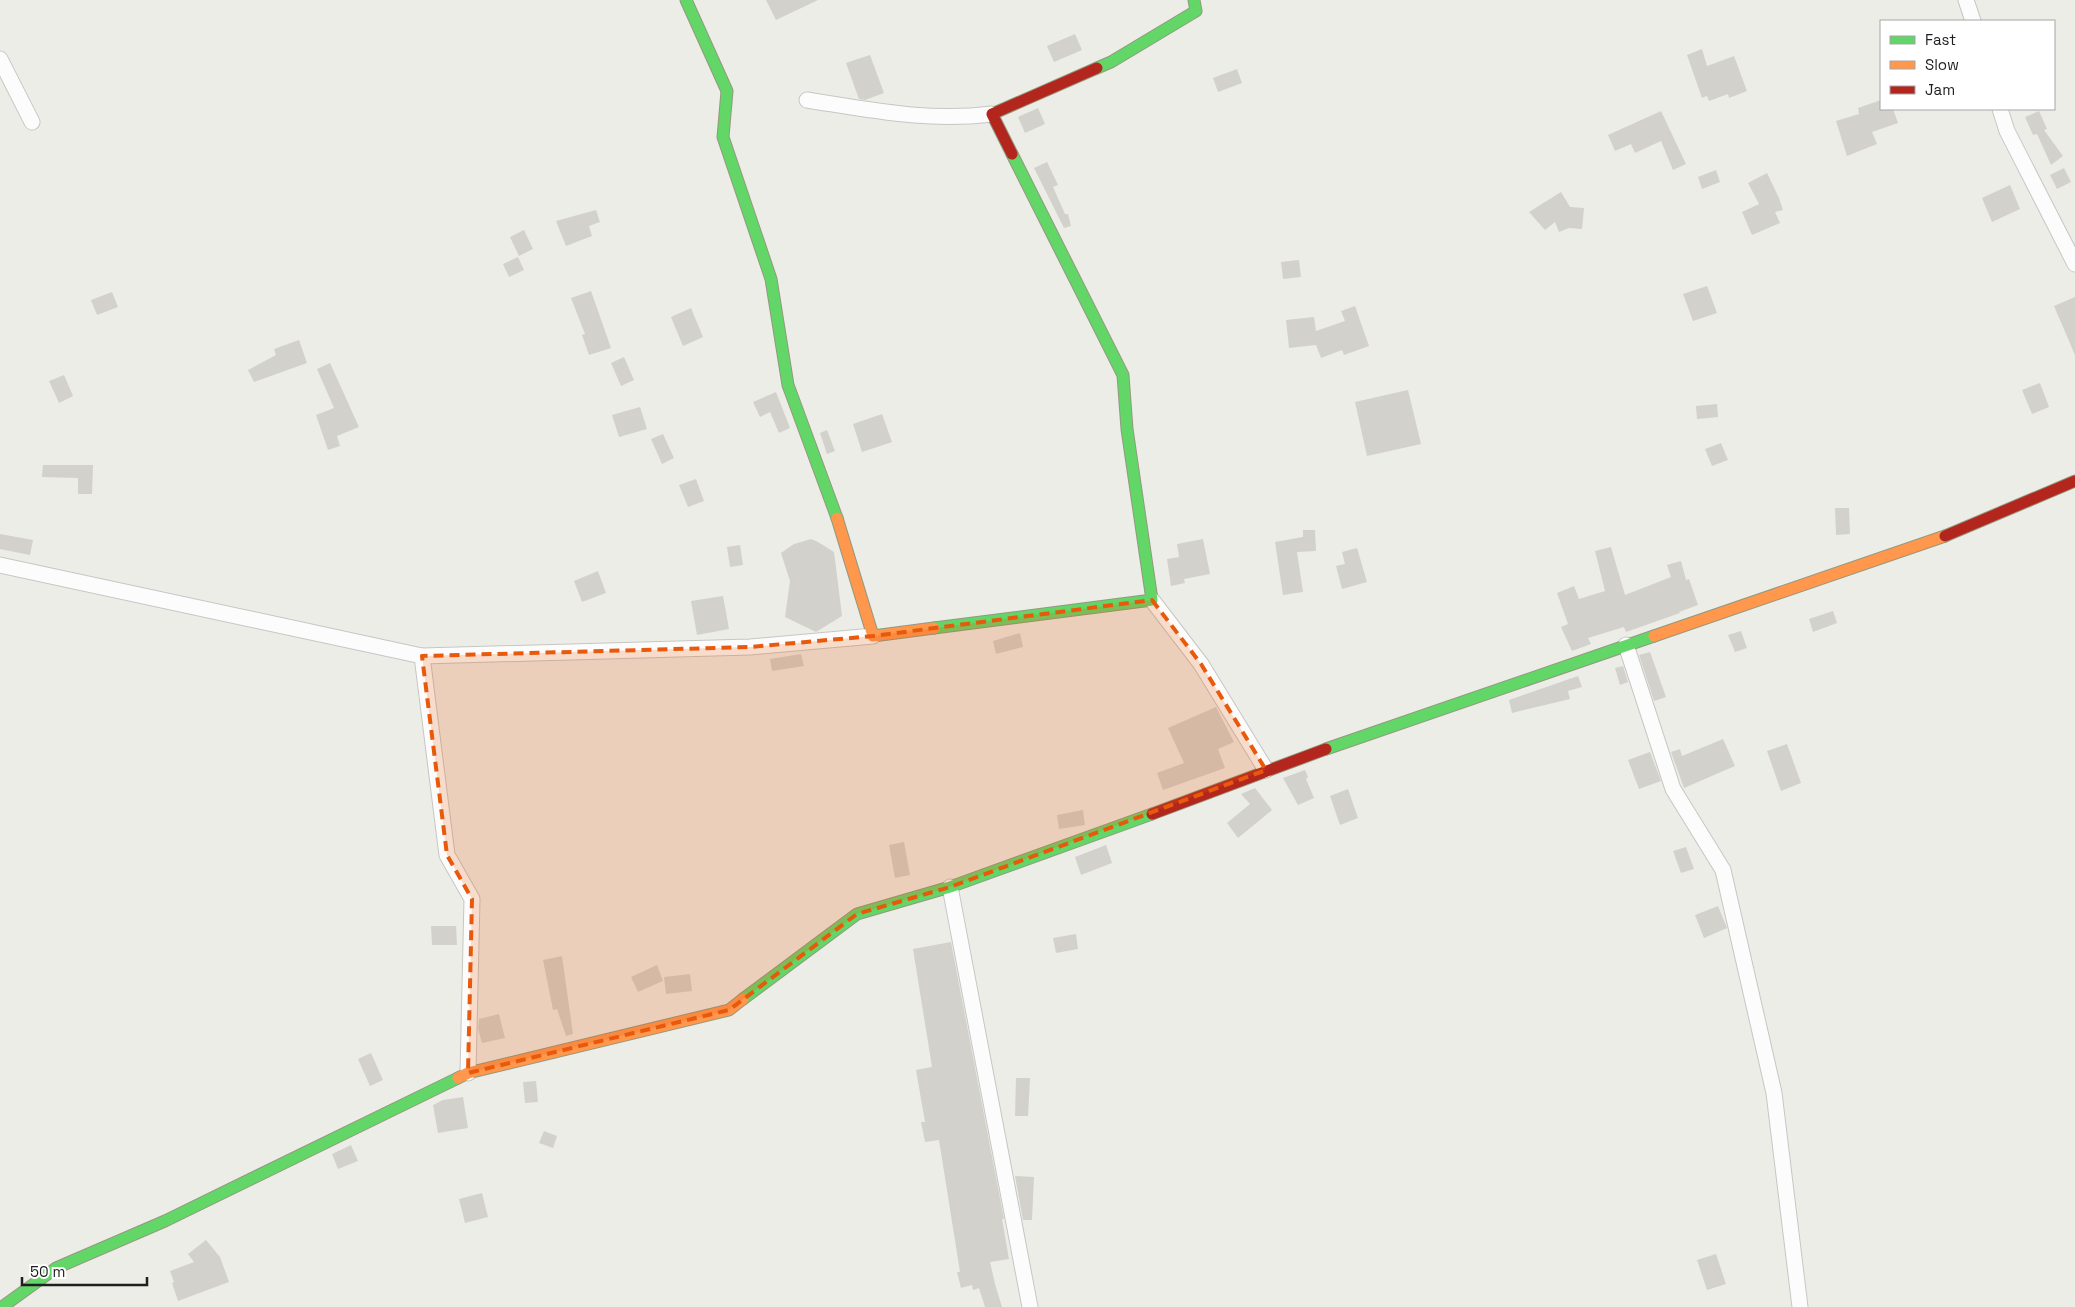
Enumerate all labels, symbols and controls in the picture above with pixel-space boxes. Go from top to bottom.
legend [1880,20,2055,110]
text: Fast [1925,30,1956,49]
text: Slow [1925,55,1959,74]
text: Jam [1925,80,1955,99]
scale bar [22,1254,148,1286]
text: 50 m [30,1262,65,1281]

